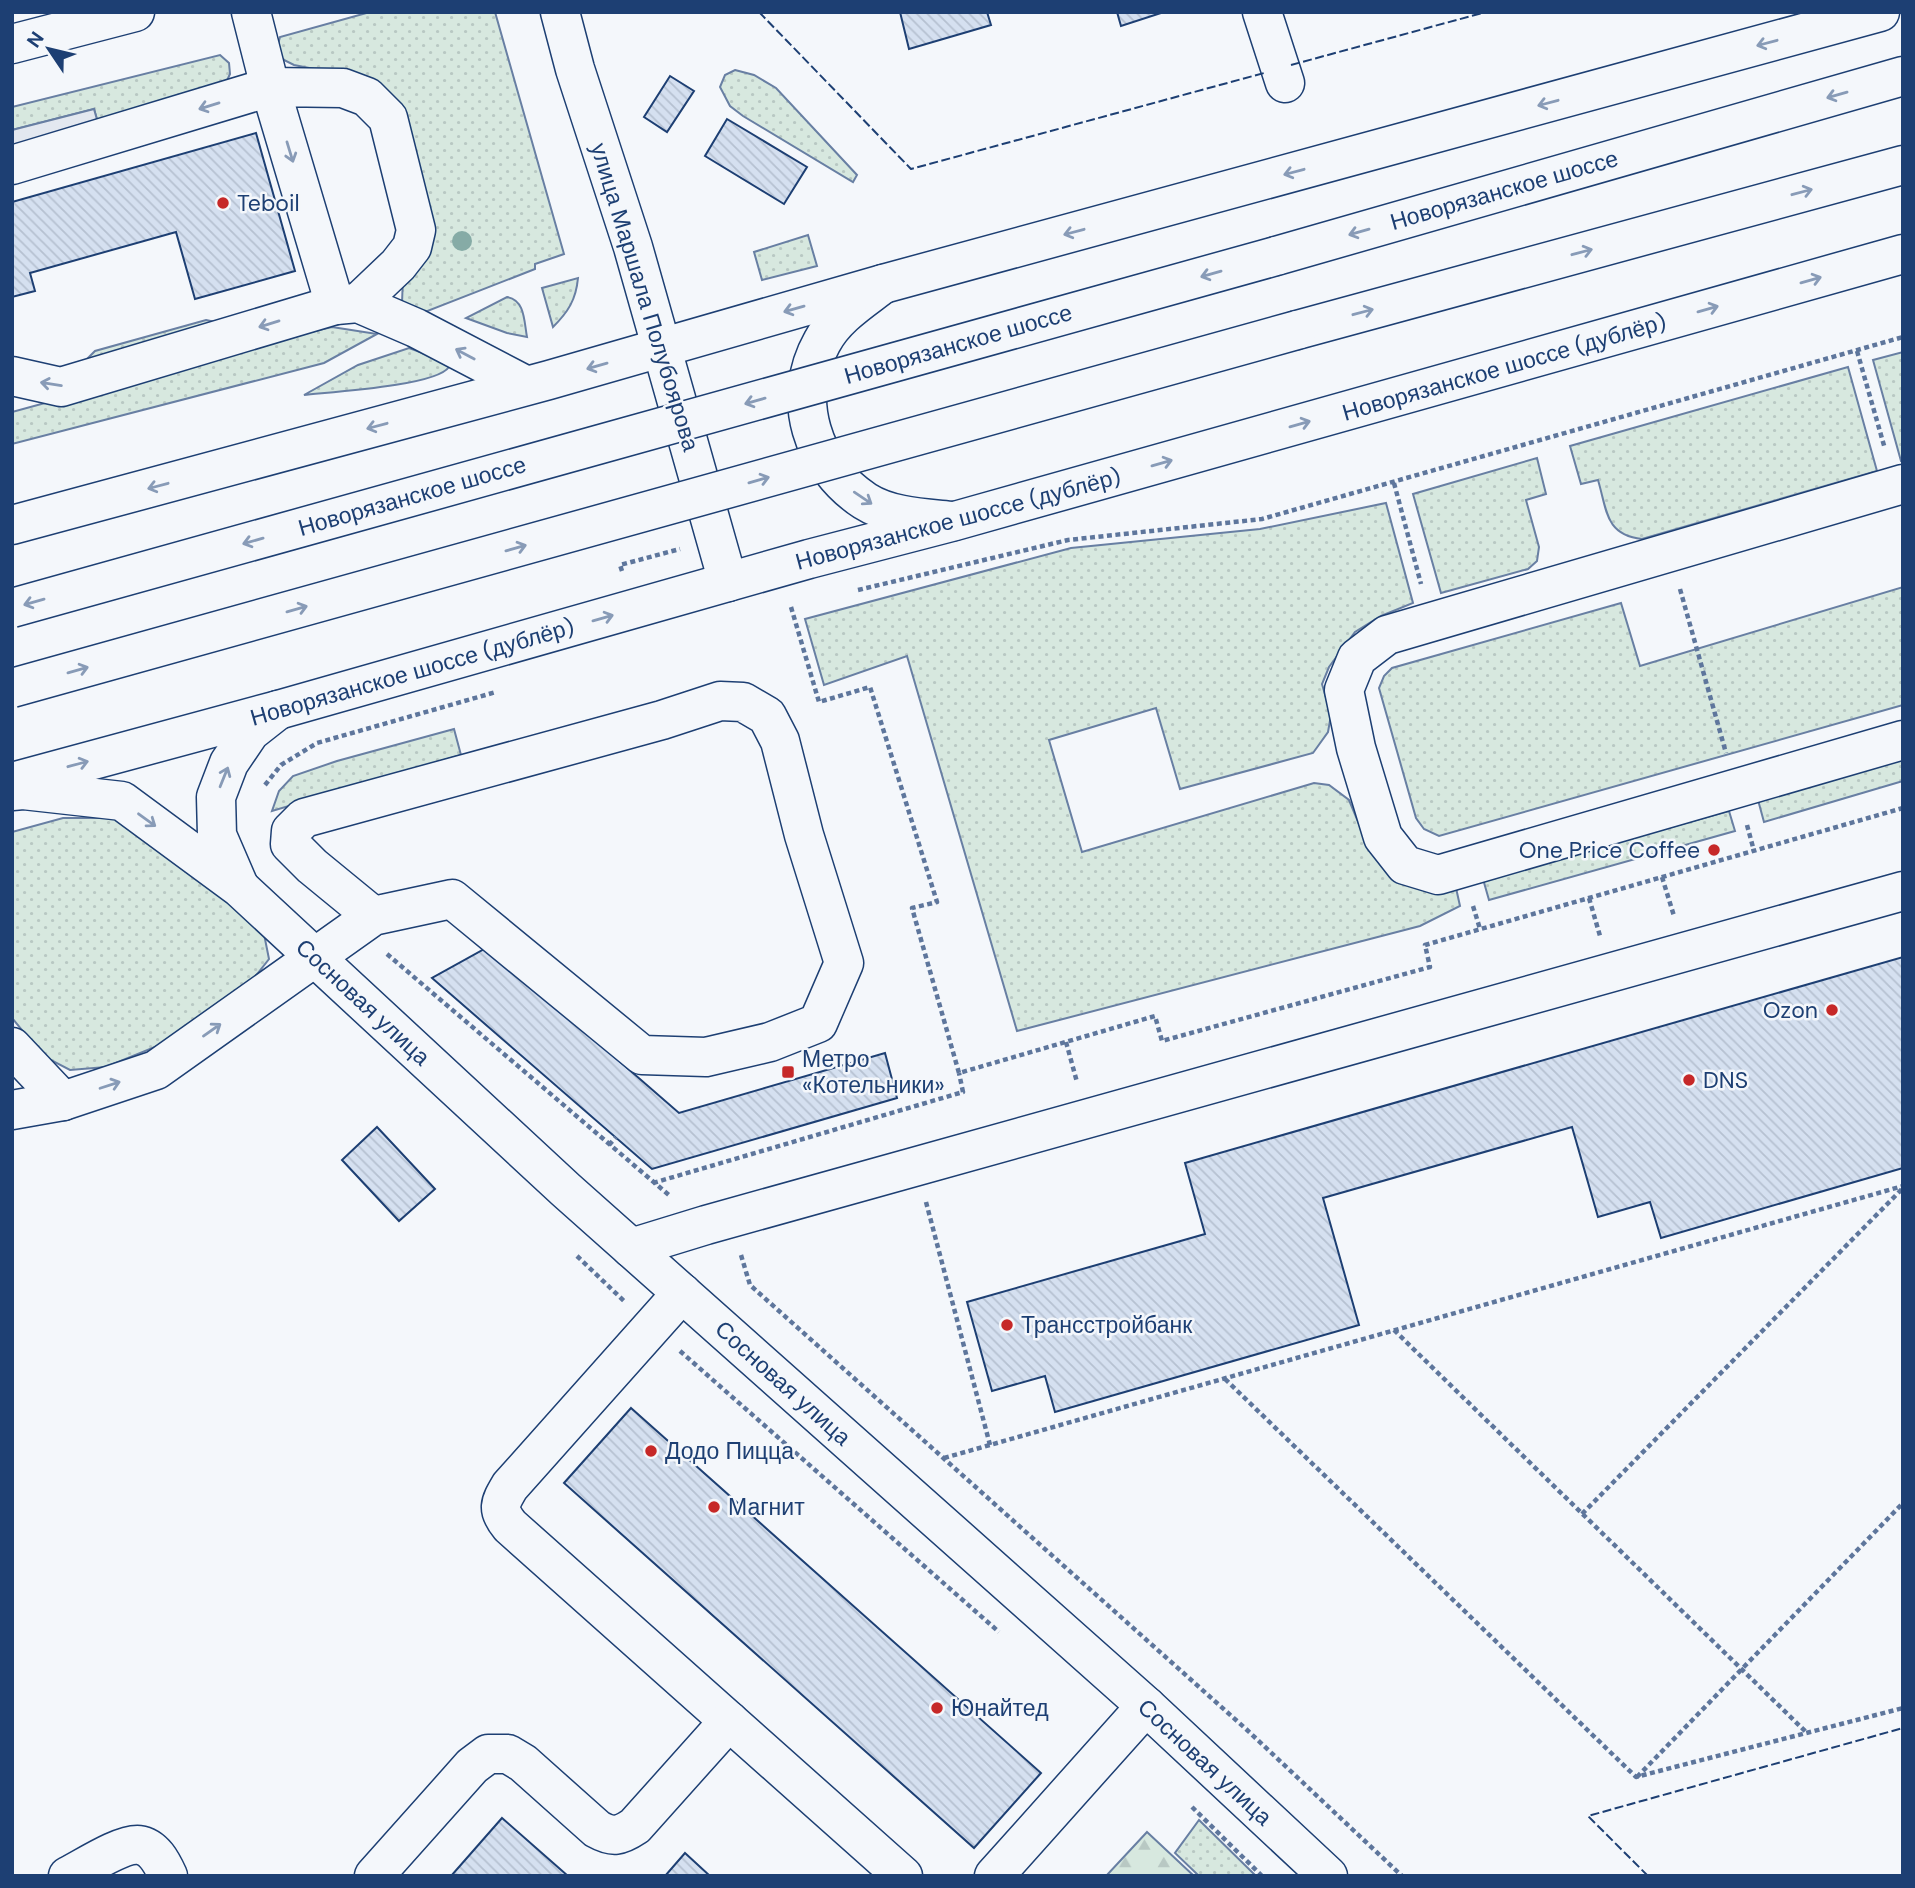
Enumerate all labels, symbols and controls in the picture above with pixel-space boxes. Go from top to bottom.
north arrow [14,14,84,84]
text: N [21,27,50,52]
one-way arrow [1757,37,1779,50]
one-way arrow [1826,89,1849,102]
one-way arrow [1537,97,1560,110]
one-way arrow [198,100,220,113]
street label: улица Маршала Полубоярова [584,139,706,455]
one-way arrow [284,141,297,163]
street label: Новорязанское шоссе [1387,143,1621,237]
one-way arrow [1283,166,1305,179]
one-way arrow [1790,185,1813,198]
place label: Teboil [237,188,300,218]
marker: Teboil [215,195,231,211]
one-way arrow [1063,226,1086,239]
one-way arrow [1349,226,1371,239]
one-way arrow [1571,245,1593,258]
one-way arrow [1200,268,1222,281]
one-way arrow [1799,273,1822,286]
street label: Новорязанское шоссе [841,297,1075,391]
one-way arrow [1697,302,1719,315]
one-way arrow [783,304,805,317]
one-way arrow [1351,305,1374,318]
street label: Новорязанское шоссе (дублёр) [1339,306,1669,428]
one-way arrow [259,319,281,332]
one-way arrow [455,346,476,360]
one-way arrow [586,360,608,373]
one-way arrow [40,377,63,390]
one-way arrow [745,395,767,408]
one-way arrow [1289,416,1311,429]
one-way arrow [366,420,388,433]
street label: Новорязанское шоссе [295,449,529,543]
one-way arrow [1150,455,1172,468]
street label: Новорязанское шоссе (дублёр) [792,461,1124,577]
one-way arrow [747,473,770,486]
one-way arrow [147,480,169,493]
one-way arrow [853,490,872,505]
one-way arrow [242,535,264,548]
one-way arrow [505,540,527,553]
one-way arrow [23,596,45,609]
one-way arrow [285,602,308,615]
one-way arrow [591,610,613,623]
street label: Новорязанское шоссе (дублёр) [247,611,577,733]
one-way arrow [66,663,89,676]
one-way arrow [66,757,89,770]
one-way arrow [218,766,231,788]
one-way arrow [137,812,156,827]
place label: One Price Coffee [1519,835,1700,865]
marker: One Price Coffee [1706,842,1722,858]
street label: Сосновая улица [290,932,437,1072]
place label: Ozon [1763,995,1818,1025]
marker: Ozon [1824,1002,1840,1018]
one-way arrow [202,1023,221,1037]
place label: Метро «Котельники» [802,1044,945,1100]
marker: Метро «Котельники» [780,1064,796,1080]
place label: DNS [1703,1065,1748,1095]
marker: DNS [1681,1072,1697,1088]
one-way arrow [98,1078,120,1090]
place label: Трансстройбанк [1021,1310,1193,1340]
street label: Сосновая улица [709,1314,857,1452]
marker: Трансстройбанк [999,1317,1015,1333]
place label: Додо Пицца [665,1436,794,1466]
marker: Додо Пицца [643,1443,659,1459]
place label: Магнит [728,1492,805,1522]
marker: Магнит [706,1499,722,1515]
street label: Сосновая улица [1132,1692,1279,1832]
place label: Юнайтед [951,1693,1049,1723]
marker: Юнайтед [929,1700,945,1716]

